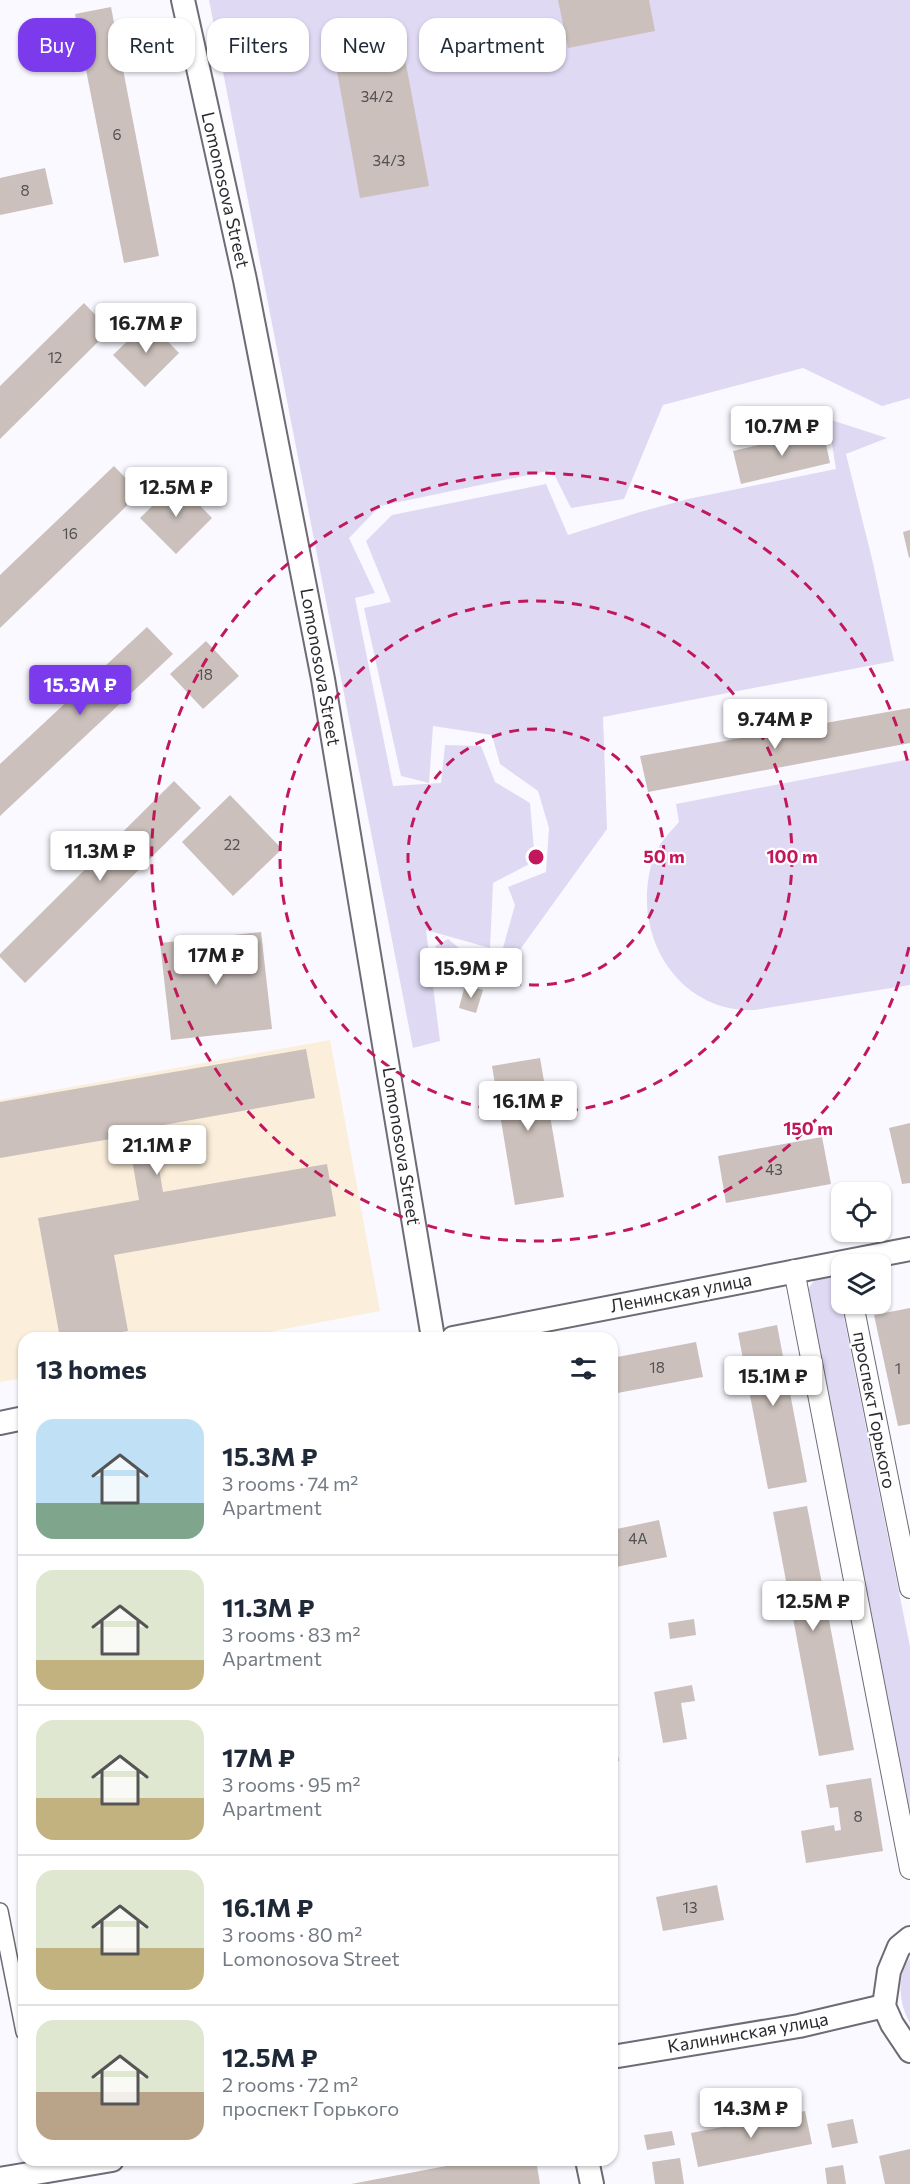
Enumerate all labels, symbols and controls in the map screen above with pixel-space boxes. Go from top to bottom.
chip: Buy [18,18,96,72]
chip: Rent [108,18,195,72]
chip: Filters [207,18,309,72]
chip: New [321,18,407,72]
chip: Apartment [419,18,566,72]
house number: 34/2 [361,87,393,105]
street label: Lomonosova Street [197,109,255,270]
house number: 6 [112,125,122,143]
house number: 34/3 [373,151,405,169]
house number: 8 [20,181,30,199]
pin: 16.7M ₽ [91,303,201,354]
text: 16.7M ₽ [109,310,183,334]
house number: 12 [48,348,62,366]
pin: 10.7M ₽ [727,406,837,457]
text: 10.7M ₽ [745,413,819,437]
pin: 12.5M ₽ [121,467,231,518]
text: 12.5M ₽ [139,474,213,498]
house number: 16 [62,524,78,542]
street label: Lomonosova Street [296,586,346,747]
pin: 15.3M ₽ [25,665,135,716]
house number: 18 [197,665,213,683]
text: 15.3M ₽ [43,672,117,696]
pin: 9.74M ₽ [720,699,830,750]
text: 9.74M ₽ [737,706,813,730]
pin: 11.3M ₽ [45,831,155,882]
house number: 22 [224,835,240,853]
text: 11.3M ₽ [64,838,136,862]
text: 50 m [643,845,685,867]
text: 100 m [766,845,818,867]
centre of rings [526,847,546,867]
pin: 17M ₽ [174,935,258,986]
text: 17M ₽ [188,942,244,966]
pin: 15.9M ₽ [416,948,526,999]
text: 15.9M ₽ [434,955,508,979]
street label: Lomonosova Street [379,1065,425,1226]
pin: 16.1M ₽ [473,1081,583,1132]
text: 16.1M ₽ [493,1088,563,1112]
text: 150 m [783,1117,833,1139]
pin: 21.1M ₽ [102,1125,212,1176]
text: 21.1M ₽ [122,1132,192,1156]
house number: 43 [765,1160,783,1178]
map controls [831,1182,891,1314]
button: locate [831,1182,891,1242]
button: layers [831,1254,891,1314]
street label: Ленинская улица [608,1267,754,1317]
street label: проспект Горького [849,1329,901,1490]
icon: filters [567,1352,600,1385]
text: 13 homes [36,1353,147,1384]
pin: 15.1M ₽ [718,1356,828,1407]
house number: 18 [649,1358,665,1376]
house number: 1 [895,1359,901,1377]
text: 15.1M ₽ [738,1363,808,1387]
text: 15.3M ₽ [222,1440,318,1471]
icon: home [84,1443,156,1515]
text: 3 rooms · 74 m² [222,1471,358,1495]
text: Apartment [222,1495,322,1519]
house number: 4А [628,1529,648,1547]
pin: 12.5M ₽ [758,1581,868,1632]
text: 12.5M ₽ [776,1588,850,1612]
text: 11.3M ₽ [222,1591,315,1622]
icon: home [84,1594,156,1666]
text: 3 rooms · 83 m² [222,1622,361,1646]
text: Apartment [222,1646,322,1670]
text: 17M ₽ [222,1741,295,1772]
icon: home [84,1744,156,1816]
text: 3 rooms · 95 m² [222,1772,361,1796]
text: Apartment [222,1796,322,1820]
house number: 8 [853,1807,863,1825]
text: 16.1M ₽ [222,1891,313,1922]
icon: home [84,1894,156,1966]
house number: 13 [683,1898,697,1916]
text: 3 rooms · 80 m² [222,1922,362,1946]
text: Lomonosova Street [222,1946,400,1970]
street label: Калининская улица [666,2007,830,2057]
text: 12.5M ₽ [222,2041,318,2072]
icon: home [84,2044,156,2116]
text: 2 rooms · 72 m² [222,2072,358,2096]
pin: 14.3M ₽ [696,2088,806,2139]
text: 14.3M ₽ [714,2095,788,2119]
text: проспект Горького [222,2096,399,2120]

